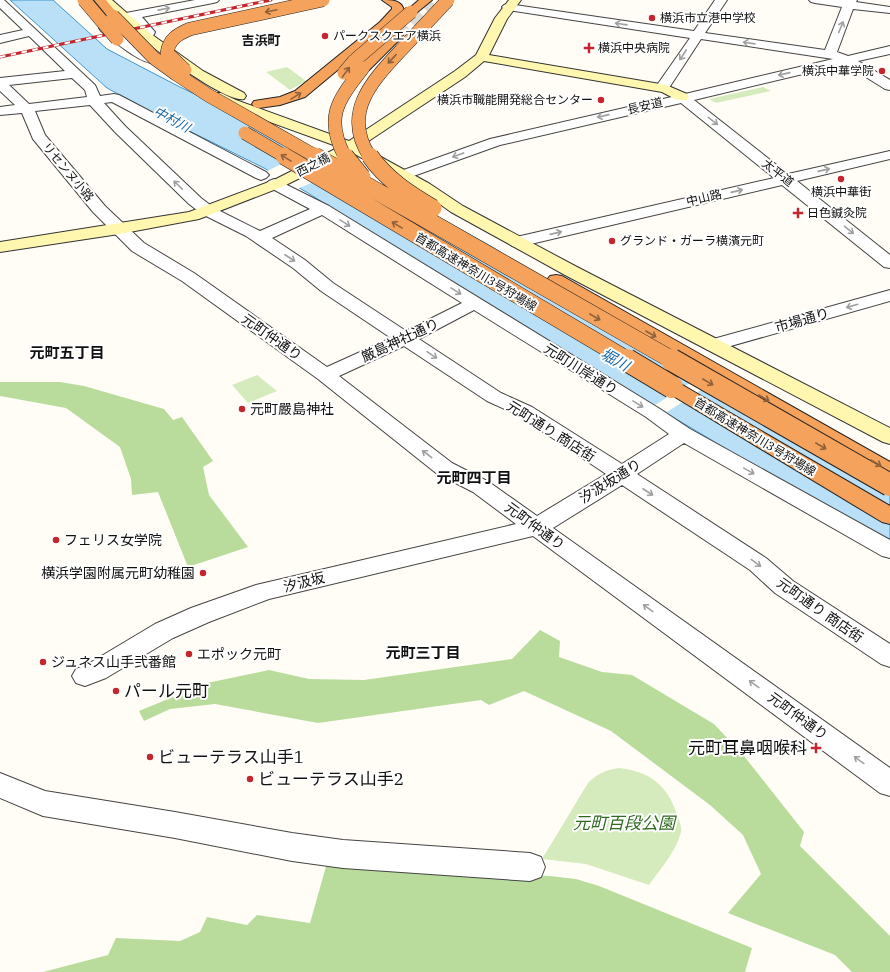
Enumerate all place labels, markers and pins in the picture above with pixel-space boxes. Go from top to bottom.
place label: 横浜市立港中学校 [660,10,756,25]
marker: 横浜市立港中学校 [647,13,657,23]
place label: パークスクエア横浜 [333,28,441,43]
marker: パークスクエア横浜 [320,31,330,41]
place label: 横浜中央病院 [598,40,670,55]
marker: 横浜中央病院 [583,42,595,54]
place label: 横浜中華学院 [802,63,874,78]
marker: 横浜中華学院 [877,66,887,76]
place label: 横浜市職能開発総合センター [437,92,593,107]
marker: 横浜市職能開発総合センター [596,95,606,105]
marker: 横浜中華街 [836,174,846,184]
place label: 横浜中華街 [811,184,871,199]
place label: 日色鍼灸院 [807,205,867,220]
marker: 日色鍼灸院 [792,207,804,219]
place label: グランド・ガーラ横濱元町 [620,233,764,248]
marker: グランド・ガーラ横濱元町 [607,236,617,246]
place label: 元町嚴島神社 [250,400,334,418]
marker: 元町嚴島神社 [237,404,247,414]
place label: フェリス女学院 [64,531,162,549]
marker: フェリス女学院 [51,535,61,545]
place label: 横浜学園附属元町幼稚園 [41,564,195,582]
marker: 横浜学園附属元町幼稚園 [198,568,208,578]
place label: エポック元町 [197,645,281,663]
marker: エポック元町 [184,649,194,659]
place label: ジュネス山手弐番館 [51,653,176,671]
marker: ジュネス山手弐番館 [38,657,48,667]
place label: パール元町 [124,680,209,702]
marker: パール元町 [111,686,121,696]
place label: 元町耳鼻咽喉科 [688,737,807,759]
marker: 元町耳鼻咽喉科 [810,742,822,754]
place label: ビューテラス山手1 [158,746,304,768]
marker: ビューテラス山手1 [145,752,155,762]
place label: ビューテラス山手2 [258,768,404,790]
marker: ビューテラス山手2 [245,774,255,784]

